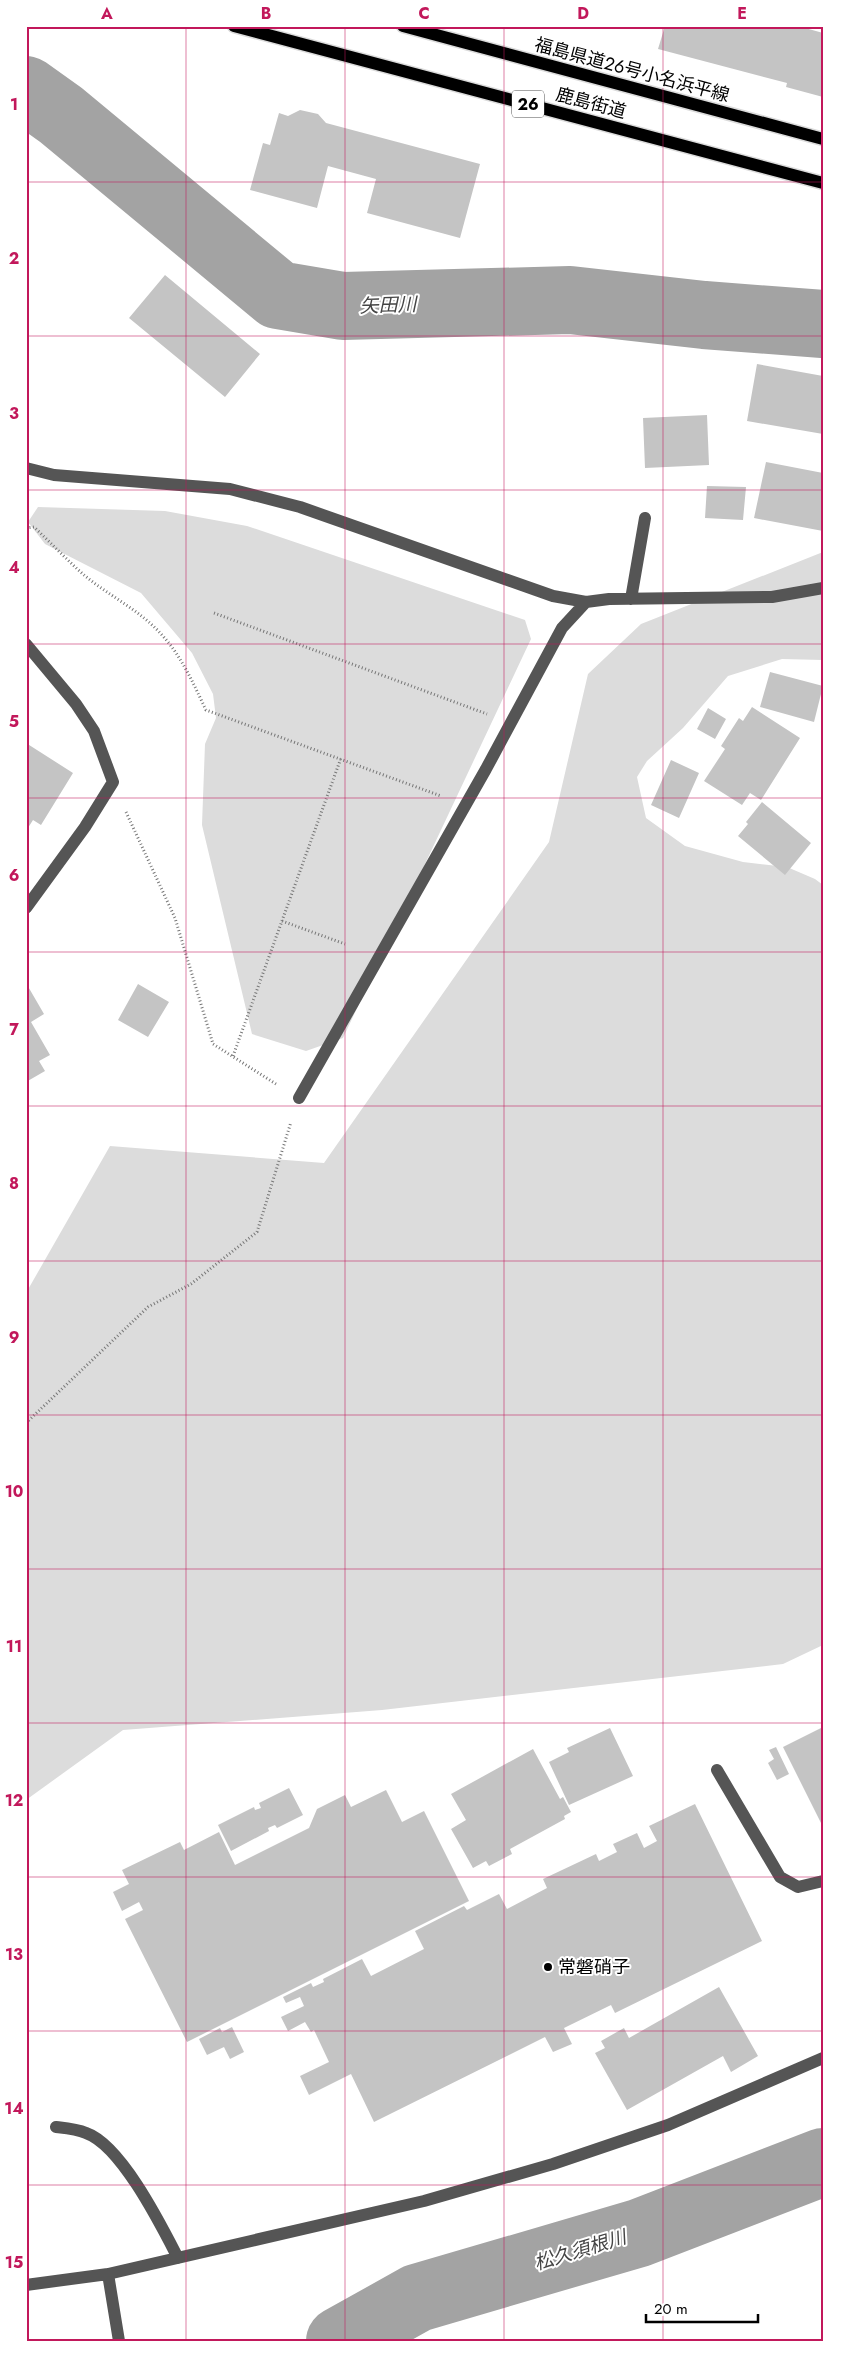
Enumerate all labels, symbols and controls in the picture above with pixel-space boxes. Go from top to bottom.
text: A [100,2,113,25]
text: B [261,2,271,25]
text: C [418,2,430,25]
text: D [577,2,589,25]
text: E [737,2,747,25]
street label: 福島県道26号小名浜平線 [532,31,732,109]
street label: 鹿島街道 [553,81,629,125]
road number: 26 [512,90,544,118]
text: 1 [10,93,18,116]
text: 2 [9,247,19,270]
water label: 矢田川 [359,290,419,319]
text: 3 [9,402,19,425]
text: 4 [8,556,20,579]
text: 5 [9,710,19,733]
text: 6 [9,864,19,887]
text: 7 [9,1018,19,1041]
text: 8 [9,1172,19,1195]
text: 9 [9,1326,19,1349]
text: 10 [5,1480,23,1503]
text: 11 [6,1635,22,1658]
text: 12 [5,1789,23,1812]
text: 13 [5,1943,23,1966]
place label: 常磐硝子 [558,1954,630,1980]
marker: 常磐硝子 [542,1961,554,1973]
text: 14 [4,2097,24,2120]
water label: 松久須根川 [531,2223,631,2277]
text: 15 [5,2251,23,2274]
scale bar [646,2292,759,2324]
text: 20 m [654,2298,688,2320]

